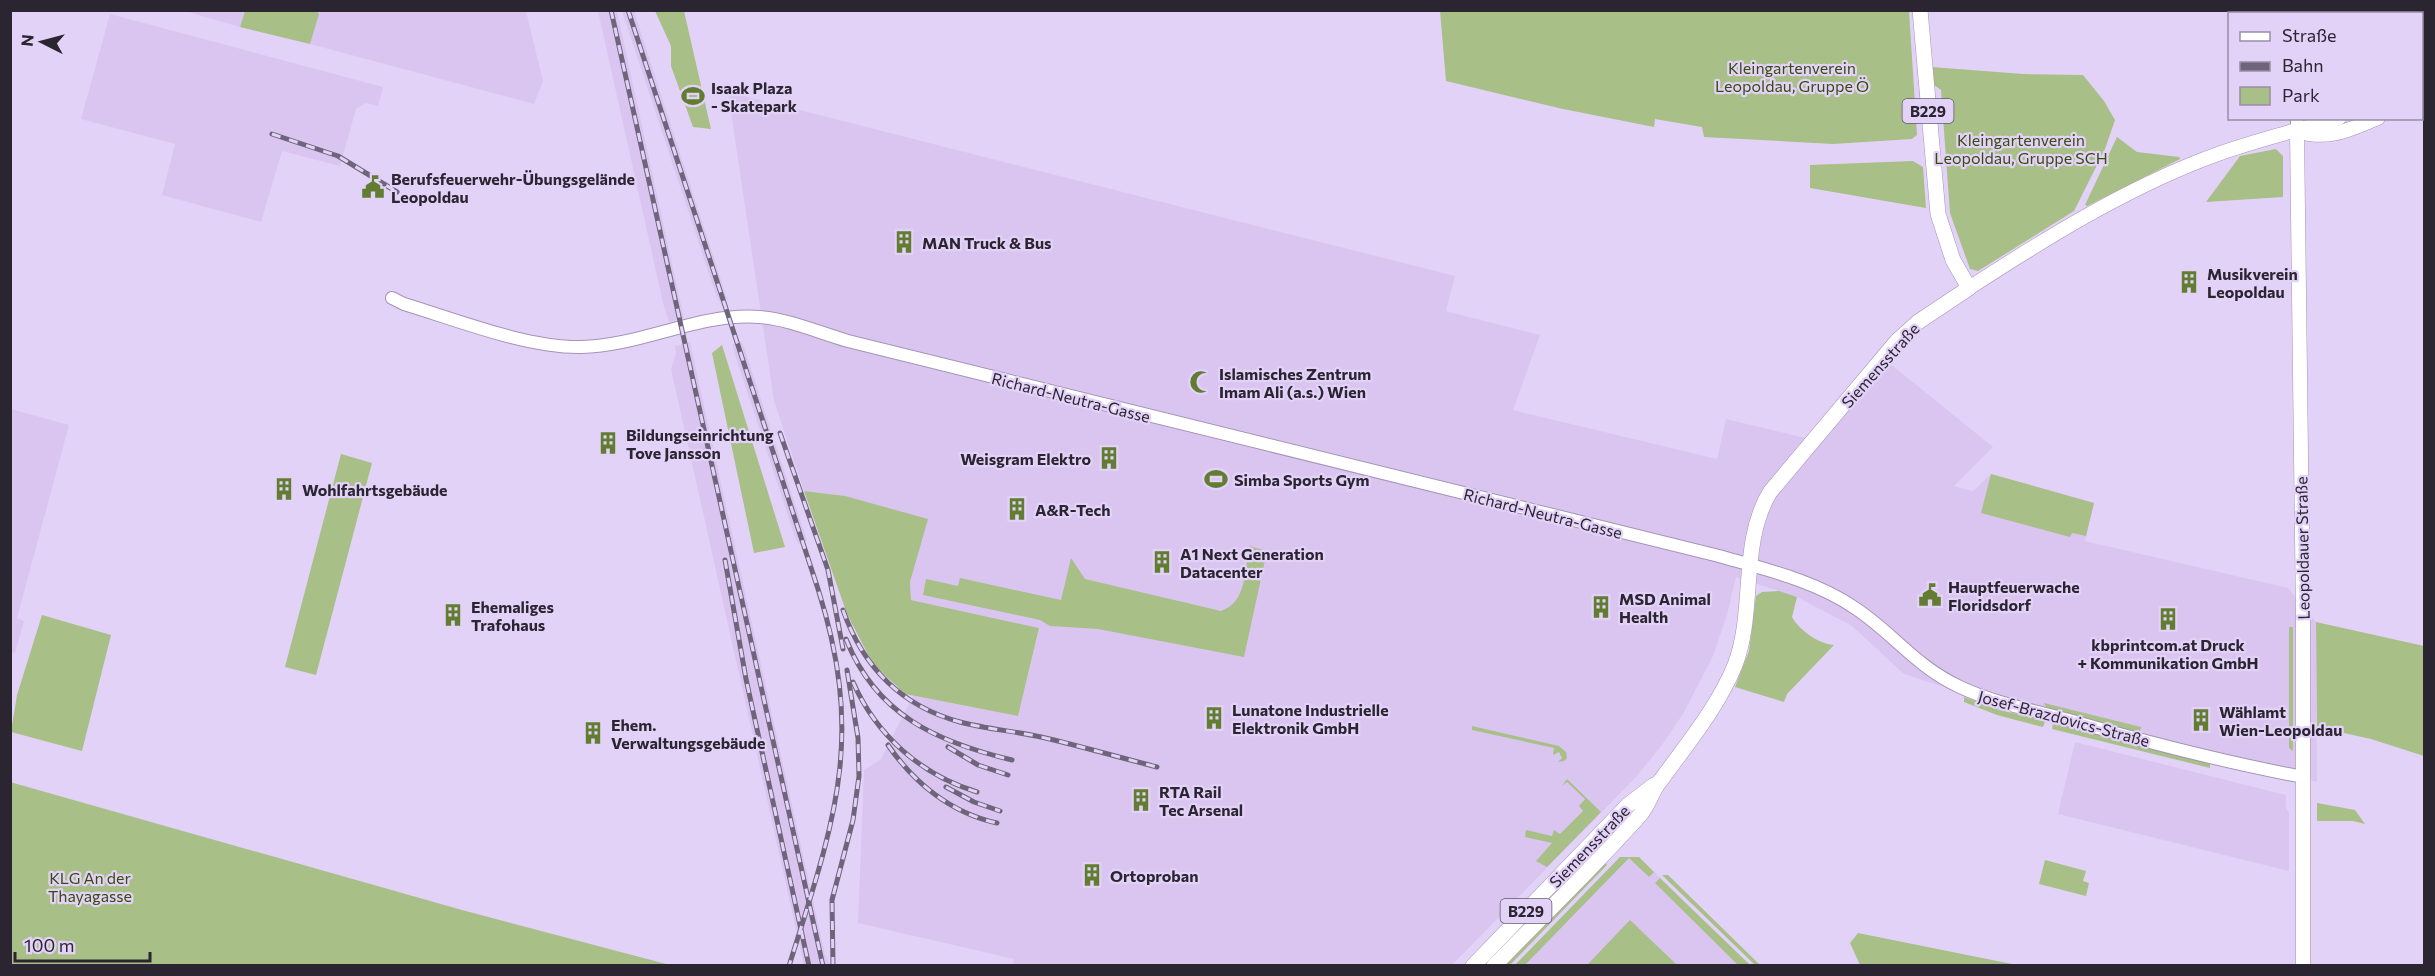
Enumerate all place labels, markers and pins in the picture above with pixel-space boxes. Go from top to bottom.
place label: Isaak Plaza - Skatepark [711,78,798,115]
sports icon: Isaak Plaza - Skatepark [680,83,706,109]
place label: Berufsfeuerwehr-Übungsgelände Leopoldau [391,169,635,206]
public building icon: Berufsfeuerwehr-Übungsgelände Leopoldau [360,174,386,200]
building icon: MAN Truck & Bus [891,229,917,255]
place label: MAN Truck & Bus [922,233,1051,252]
place label: Musikverein Leopoldau [2207,264,2298,301]
building icon: Musikverein Leopoldau [2176,269,2202,295]
place label: Islamisches Zentrum Imam Ali (a.s.) Wien [1219,364,1371,401]
mosque icon: Islamisches Zentrum Imam Ali (a.s.) Wien [1188,369,1214,395]
place label: Bildungseinrichtung Tove Jansson [626,425,774,462]
building icon: Bildungseinrichtung Tove Jansson [595,430,621,456]
building icon: Weisgram Elektro [1096,445,1122,471]
place label: Weisgram Elektro [960,449,1091,468]
sports icon: Simba Sports Gym [1203,466,1229,492]
place label: Simba Sports Gym [1234,470,1370,489]
building icon: Wohlfahrtsgebäude [271,476,297,502]
place label: Wohlfahrtsgebäude [302,480,448,499]
building icon: A&R-Tech [1004,496,1030,522]
place label: A&R-Tech [1035,500,1110,519]
place label: A1 Next Generation Datacenter [1180,544,1324,581]
building icon: A1 Next Generation Datacenter [1149,549,1175,575]
place label: Hauptfeuerwache Floridsdorf [1948,577,2080,614]
public building icon: Hauptfeuerwache Floridsdorf [1917,582,1943,608]
place label: MSD Animal Health [1619,589,1711,626]
building icon: MSD Animal Health [1588,594,1614,620]
place label: Ehemaliges Trafohaus [471,597,554,634]
building icon: Ehemaliges Trafohaus [440,602,466,628]
building icon: kbprintcom.at Druck + Kommunikation GmbH [2155,606,2181,632]
place label: kbprintcom.at Druck + Kommunikation GmbH [2077,635,2259,672]
place label: Lunatone Industrielle Elektronik GmbH [1232,700,1389,737]
place label: Wählamt Wien-Leopoldau [2219,702,2342,739]
building icon: Lunatone Industrielle Elektronik GmbH [1201,705,1227,731]
building icon: Wählamt Wien-Leopoldau [2188,707,2214,733]
place label: Ehem. Verwaltungsgebäude [611,715,765,752]
building icon: Ehem. Verwaltungsgebäude [580,720,606,746]
place label: RTA Rail Tec Arsenal [1159,782,1243,819]
building icon: RTA Rail Tec Arsenal [1128,787,1154,813]
building icon: Ortoproban [1079,862,1105,888]
place label: Ortoproban [1110,866,1198,885]

